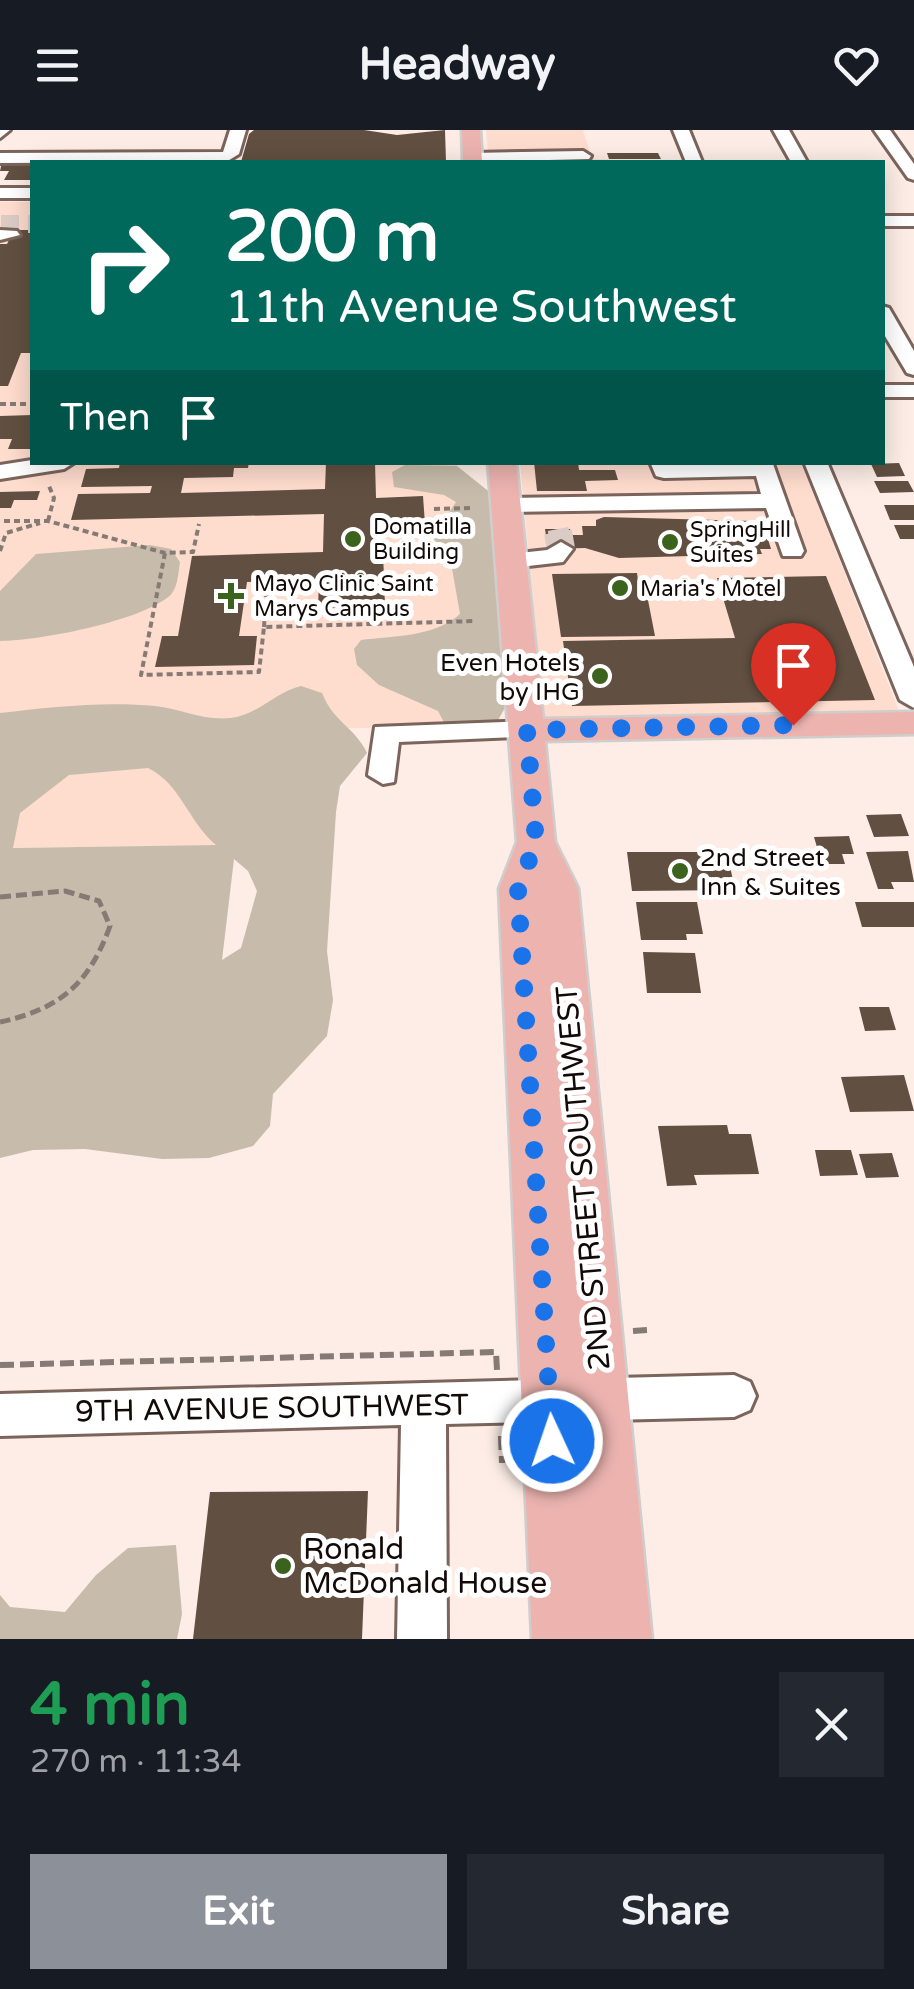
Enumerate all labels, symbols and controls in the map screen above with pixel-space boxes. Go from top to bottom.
icon: menu [30,38,85,93]
text: Headway [359,38,555,92]
icon: heart [829,38,884,93]
text: 200 m [225,196,439,280]
icon: right [60,200,190,330]
text: 11th Avenue Southwest [225,281,737,335]
icon: arrive [171,390,226,445]
text: Then [60,395,151,441]
place label: Domatilla Building [373,514,472,565]
place label: SpringHill Suites [690,517,791,568]
marker: Domatilla Building [342,528,364,550]
marker: SpringHill Suites [659,531,681,553]
place label: Mayo Clinic Saint Marys Campus [254,571,434,622]
place label: Maria's Motel [640,576,781,602]
marker: Maria's Motel [609,577,631,599]
marker: Mayo Clinic Saint Marys Campus [218,583,244,609]
pin [751,623,836,726]
icon: arrive [766,638,821,693]
place label: Even Hotels by IHG [440,648,580,707]
marker: Even Hotels by IHG [589,665,611,687]
place label: 2nd Street Inn & Suites [700,843,841,902]
marker: 2nd Street Inn & Suites [669,860,691,882]
street label: 2ND STREET SOUTHWEST [548,984,619,1372]
street label: 9TH AVENUE SOUTHWEST [75,1387,469,1430]
position arrow [500,1389,604,1493]
place label: Ronald McDonald House [303,1531,547,1602]
marker: Ronald McDonald House [272,1555,294,1577]
text: 4 min [30,1669,190,1741]
button: close [779,1672,884,1777]
text: 270 m · 11:34 [30,1743,242,1781]
button: Exit [30,1854,447,1969]
button: Share [467,1854,884,1969]

